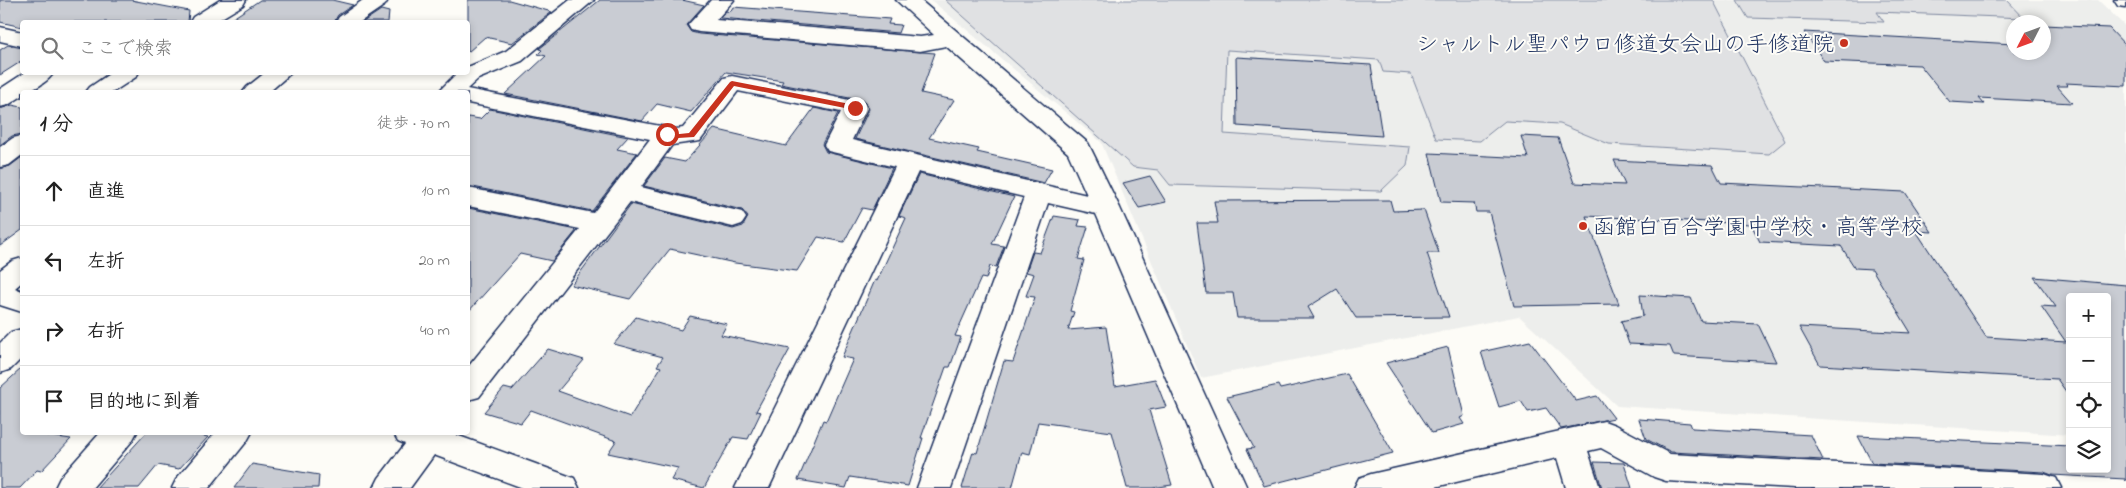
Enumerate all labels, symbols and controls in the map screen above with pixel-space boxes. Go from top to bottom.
north arrow [2006,15,2051,60]
search box [20,20,470,75]
place label: シャルトル聖パウロ修道女会山の手修道院 [1416,30,1834,62]
icon: search [38,34,66,62]
text: ここで検索 [78,36,173,63]
marker: シャルトル聖パウロ修道女会山の手修道院 [1838,37,1850,49]
route end [844,97,867,120]
text: 1 分 [40,110,73,140]
text: 徒歩 · 70 m [377,112,450,136]
route start [656,123,679,146]
icon: ahead [40,177,68,205]
text: 直進 [87,179,125,206]
text: 10 m [422,179,450,203]
place label: 函館白百合学園中学校・高等学校 [1593,213,1923,245]
marker: 函館白百合学園中学校・高等学校 [1577,220,1589,232]
icon: left [40,247,68,275]
text: 左折 [87,249,125,276]
text: 20 m [419,249,450,273]
map controls [2066,293,2111,473]
button: + [2066,293,2111,338]
icon: right [40,317,68,345]
text: 右折 [87,319,125,346]
text: 40 m [420,319,450,343]
button: − [2066,338,2111,383]
button: locate [2066,383,2111,428]
icon: arrive [40,387,68,415]
text: 目的地に到着 [87,389,201,416]
button: layers [2066,428,2111,473]

